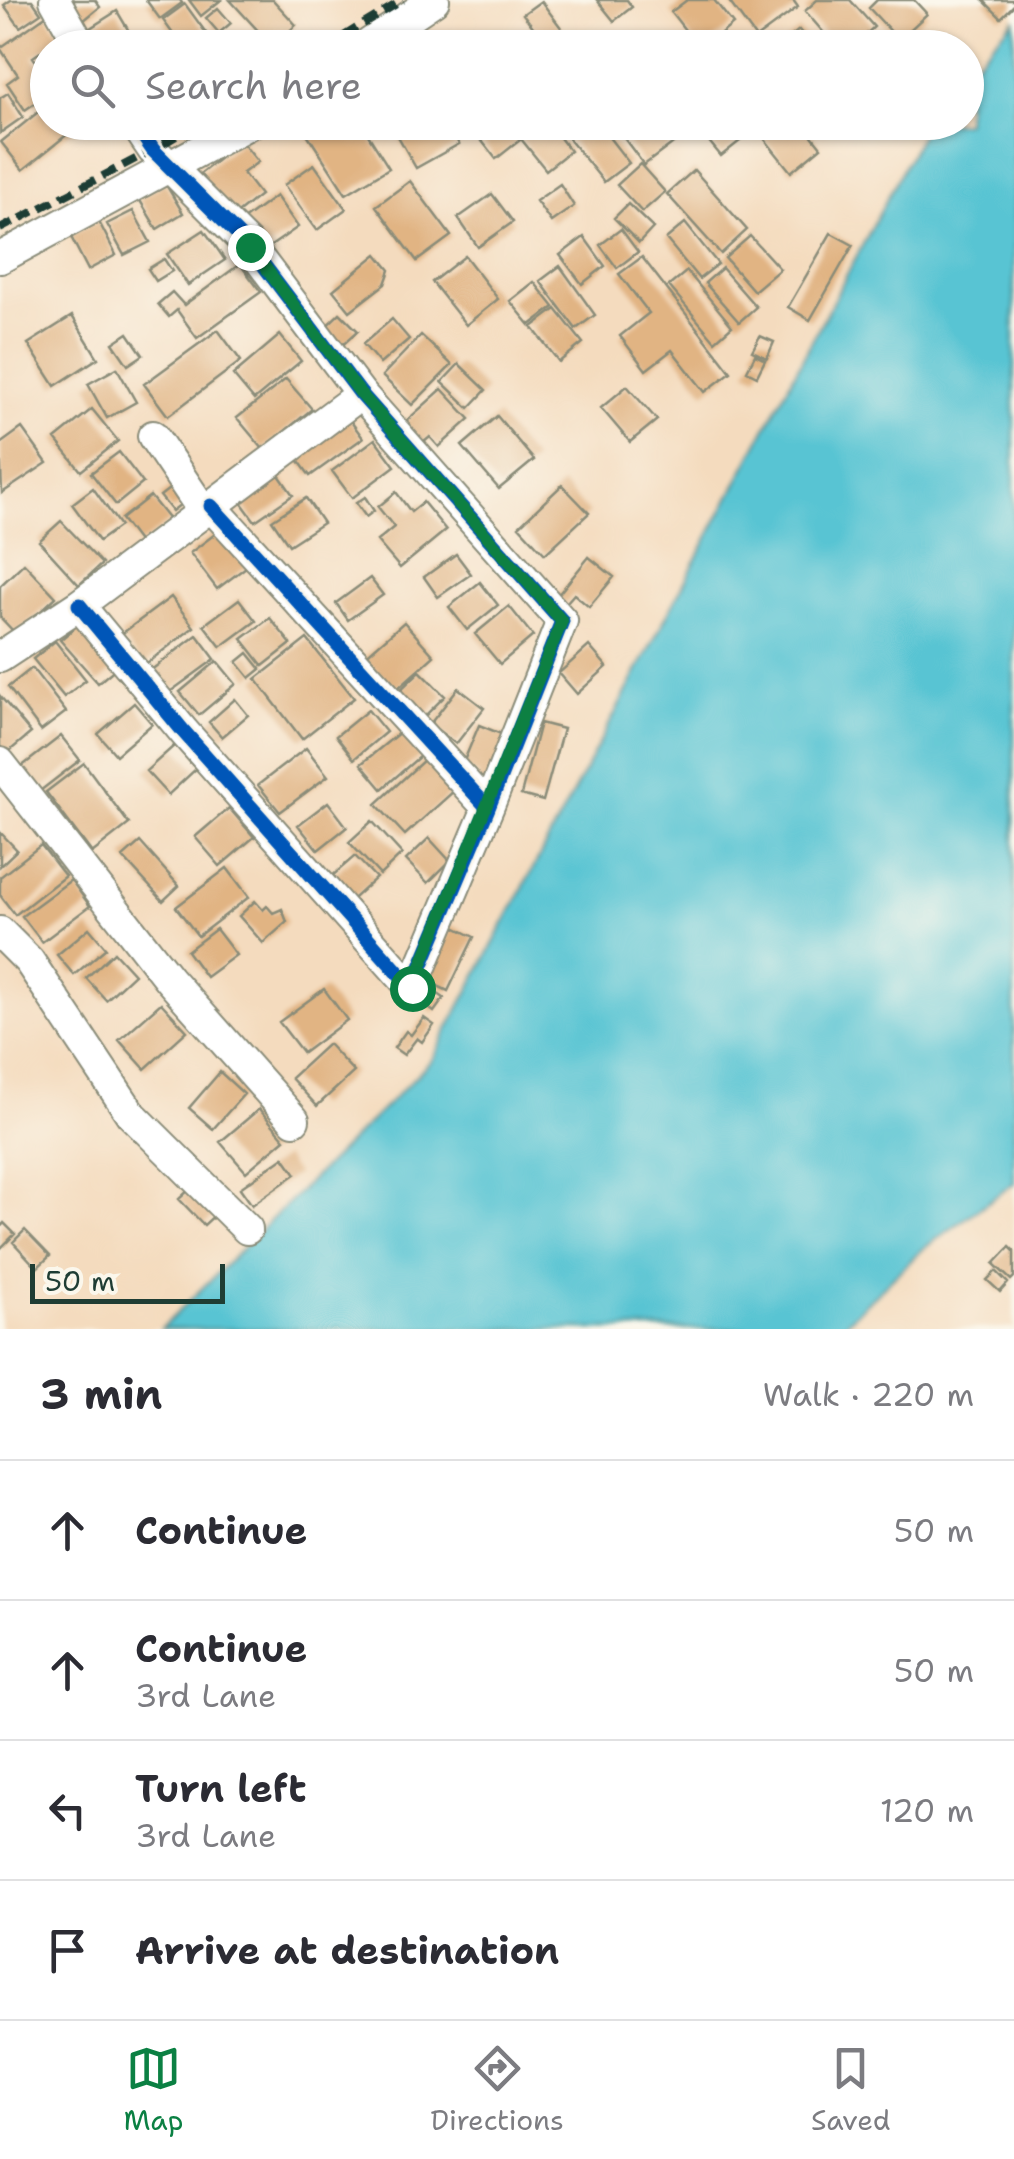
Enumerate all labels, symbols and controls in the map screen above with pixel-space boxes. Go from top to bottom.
search box [30,30,984,140]
icon: search [65,58,120,113]
text: Search here [145,60,362,111]
route end [228,225,274,271]
route start [390,966,436,1012]
scale bar [30,1259,225,1304]
text: 50 m [45,1262,115,1300]
text: 3 min [40,1366,162,1422]
text: Walk · 220 m [763,1373,974,1416]
icon: ahead [40,1503,95,1558]
text: Continue [135,1505,307,1556]
text: 50 m [894,1509,974,1552]
text: Continue [135,1623,307,1674]
icon: ahead [40,1643,95,1698]
text: 50 m [894,1649,974,1692]
text: 3rd Lane [135,1674,276,1717]
text: Turn left [135,1763,307,1814]
icon: left [40,1783,95,1838]
text: 120 m [880,1789,974,1832]
text: 3rd Lane [135,1814,276,1857]
icon: arrive [40,1923,95,1978]
text: Arrive at destination [135,1925,559,1976]
tab: Map [124,2041,183,2139]
tab: Directions [430,2041,564,2139]
tab: Saved [811,2041,890,2139]

